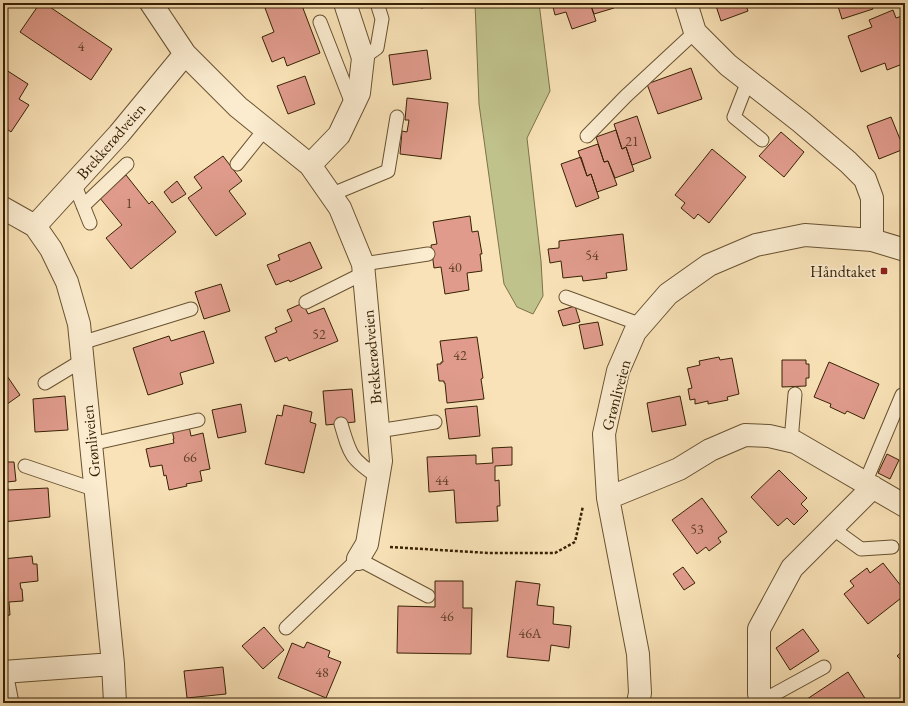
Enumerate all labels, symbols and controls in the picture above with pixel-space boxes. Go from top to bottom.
house number: 4 [78,37,85,55]
street label: Brekkerødveien [72,98,150,184]
house number: 21 [625,132,639,150]
house number: 1 [126,194,132,212]
house number: 54 [585,246,599,264]
house number: 40 [448,258,462,276]
place label: Håndtaket [810,261,876,282]
marker: Håndtaket [879,266,889,276]
street label: Brekkerødveien [357,308,387,405]
house number: 52 [312,325,326,343]
house number: 42 [453,346,467,364]
street label: Grønliveien [596,357,636,433]
street label: Grønliveien [77,403,105,478]
house number: 66 [183,448,197,466]
house number: 44 [435,471,449,489]
house number: 53 [690,520,704,538]
house number: 46 [440,607,454,625]
house number: 46A [518,624,542,642]
house number: 48 [315,663,329,681]

